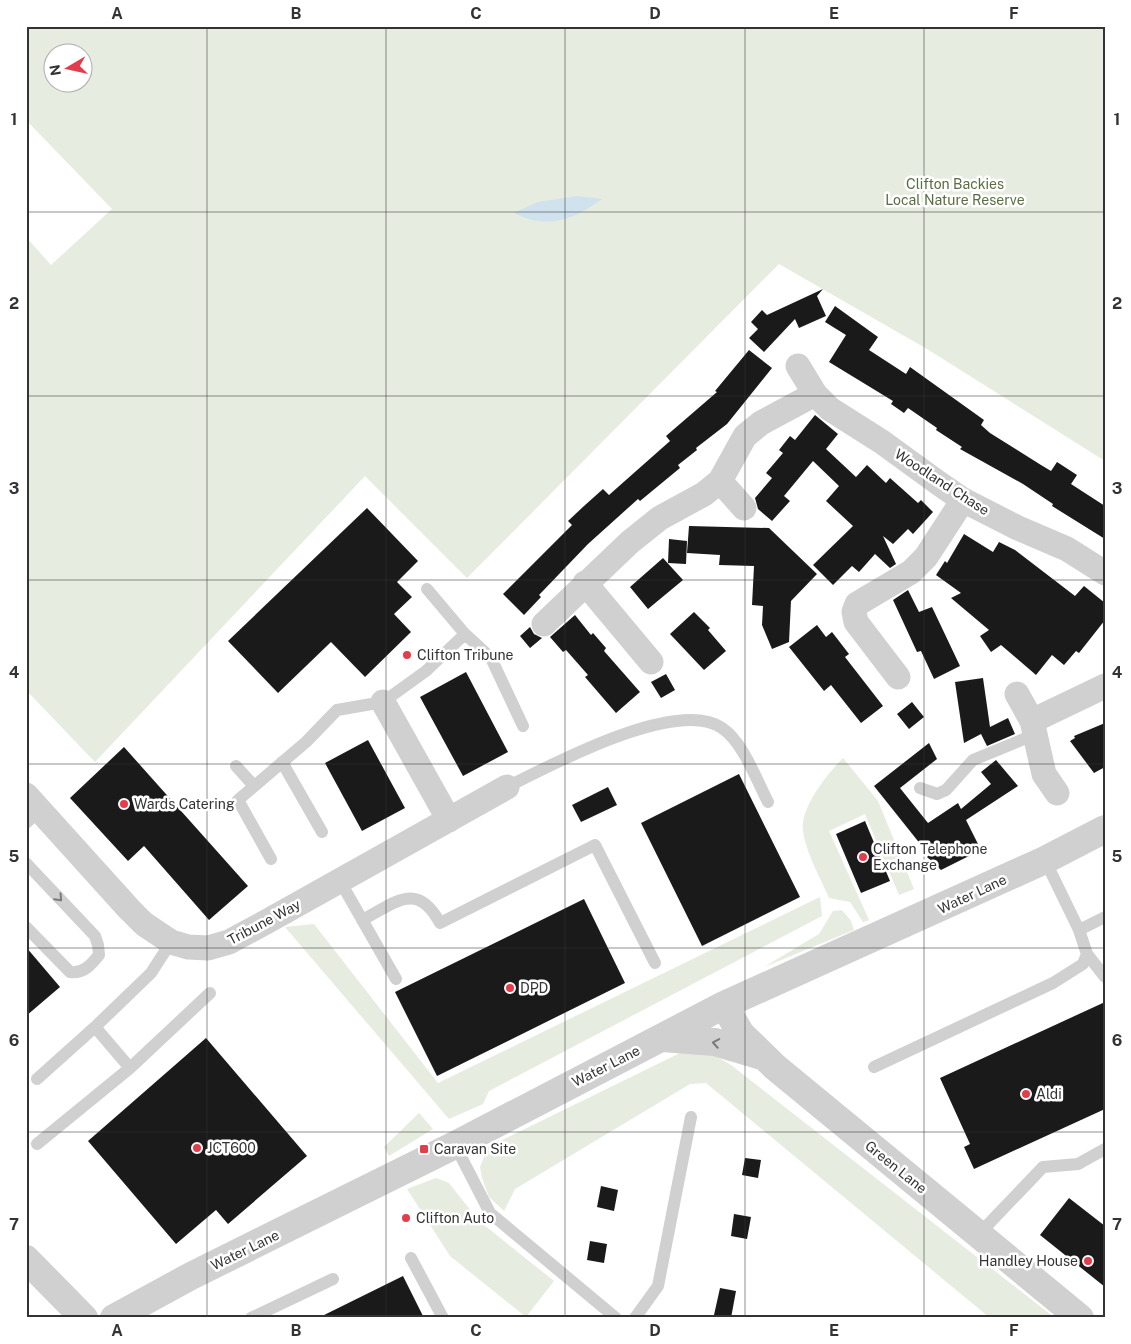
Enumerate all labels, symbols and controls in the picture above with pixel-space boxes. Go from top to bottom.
text: A [111,4,123,23]
text: B [291,4,302,23]
text: C [470,4,482,23]
text: D [649,4,661,23]
text: E [829,4,839,23]
text: F [1009,4,1019,23]
north arrow [42,42,92,92]
text: N [46,63,64,77]
text: 1 [11,110,17,129]
text: 1 [1114,110,1120,129]
park label: Clifton Backies Local Nature Reserve [885,176,1025,208]
text: 2 [9,294,19,313]
text: 2 [1112,294,1122,313]
street label: Woodland Chase [892,446,992,518]
text: 3 [9,479,19,498]
text: 3 [1112,479,1122,498]
place label: Clifton Tribune [417,647,514,663]
marker: Clifton Tribune [401,649,413,661]
text: 4 [9,663,20,682]
text: 4 [1112,663,1123,682]
place label: Wards Catering [134,796,235,812]
marker: Wards Catering [118,798,130,810]
place label: Clifton Telephone Exchange [873,841,988,873]
text: 5 [9,847,20,866]
text: 5 [1112,847,1123,866]
marker: Clifton Telephone Exchange [857,851,869,863]
street label: Water Lane [935,871,1009,917]
one-way arrow [53,893,62,902]
street label: Tribune Way [225,896,304,948]
place label: DPD [520,980,548,996]
marker: DPD [504,982,516,994]
text: 6 [9,1031,19,1050]
text: 6 [1112,1031,1122,1050]
one-way arrow [712,1038,721,1048]
street label: Water Lane [569,1042,643,1090]
place label: Aldi [1036,1086,1062,1102]
marker: Aldi [1020,1088,1032,1100]
street label: Green Lane [862,1137,930,1197]
place label: JCT600 [207,1140,256,1156]
place label: Caravan Site [434,1141,516,1157]
marker: JCT600 [191,1142,203,1154]
marker: Caravan Site [418,1143,430,1155]
place label: Clifton Auto [416,1210,494,1226]
marker: Clifton Auto [400,1212,412,1224]
text: 7 [9,1215,19,1234]
text: 7 [1112,1215,1122,1234]
street label: Water Lane [208,1227,282,1273]
place label: Handley House [979,1253,1078,1269]
marker: Handley House [1082,1255,1094,1267]
text: A [111,1321,123,1340]
text: B [291,1321,302,1340]
text: C [470,1321,482,1340]
text: D [649,1321,661,1340]
text: E [829,1321,839,1340]
text: F [1009,1321,1019,1340]

